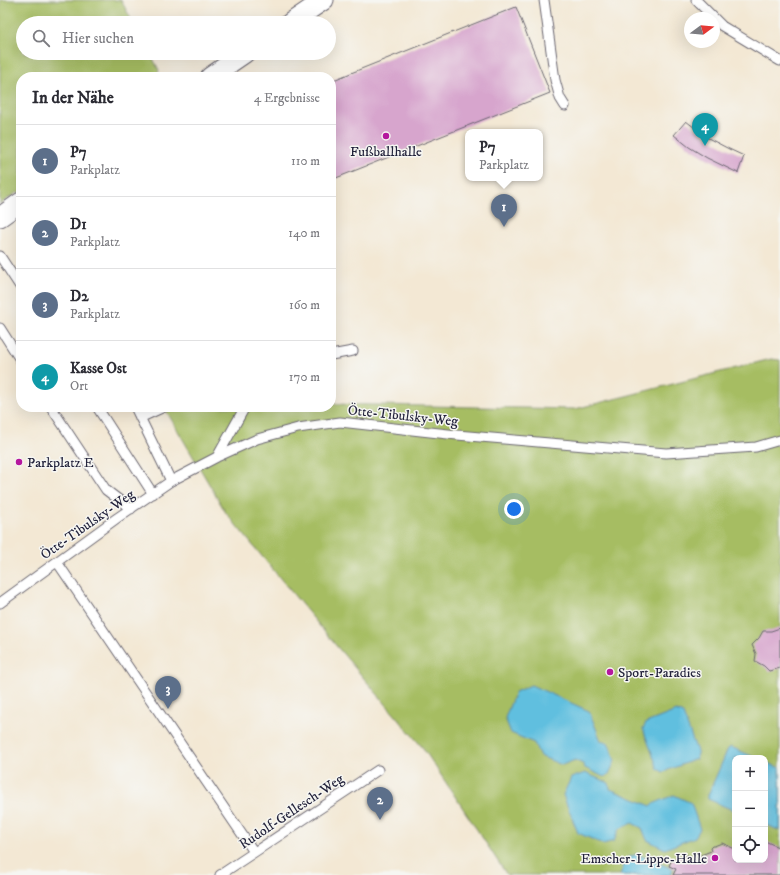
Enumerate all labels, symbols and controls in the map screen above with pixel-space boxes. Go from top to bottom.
north arrow [684,12,720,48]
search box [16,16,336,60]
icon: search [30,27,52,49]
text: Hier suchen [62,29,134,48]
text: In der Nähe [32,87,114,109]
text: 4 Ergebnisse [254,90,320,106]
pin: 4 [692,113,718,146]
popup [465,129,543,181]
marker: Fußballhalle [381,131,391,141]
text: P7 [479,138,496,157]
text: P7 [70,143,87,162]
place label: Fußballhalle [350,143,422,161]
text: 1 [43,153,47,169]
text: 110 m [291,153,320,169]
text: Parkplatz [479,157,529,173]
text: Parkplatz [70,162,120,178]
pin: 1 [491,194,517,227]
text: D1 [70,215,87,234]
text: 2 [42,225,48,241]
text: 140 m [288,225,320,241]
text: Parkplatz [70,234,120,250]
text: D2 [70,287,89,306]
text: 3 [43,297,47,313]
text: 160 m [289,297,320,313]
text: Parkplatz [70,306,120,322]
text: Kasse Ost [70,359,127,378]
text: 4 [41,369,49,385]
text: 170 m [289,369,320,385]
text: Ort [70,378,88,394]
street label: Ötte-Tibulsky-Weg [347,401,459,431]
place label: Parkplatz E [27,454,94,472]
marker: Parkplatz E [14,457,24,467]
street label: Ötte-Tibulsky-Weg [37,486,138,564]
your location [504,499,524,519]
place label: Sport-Paradies [618,664,701,682]
marker: Sport-Paradies [605,667,615,677]
pin: 3 [155,676,181,709]
map controls [732,755,768,863]
button: + [732,755,768,791]
street label: Rudolf-Gellesch-Weg [236,770,347,854]
pin: 2 [367,787,393,820]
button: − [732,791,768,827]
button: locate [732,827,768,863]
place label: Emscher-Lippe-Halle [581,850,707,868]
marker: Emscher-Lippe-Halle [710,853,720,863]

